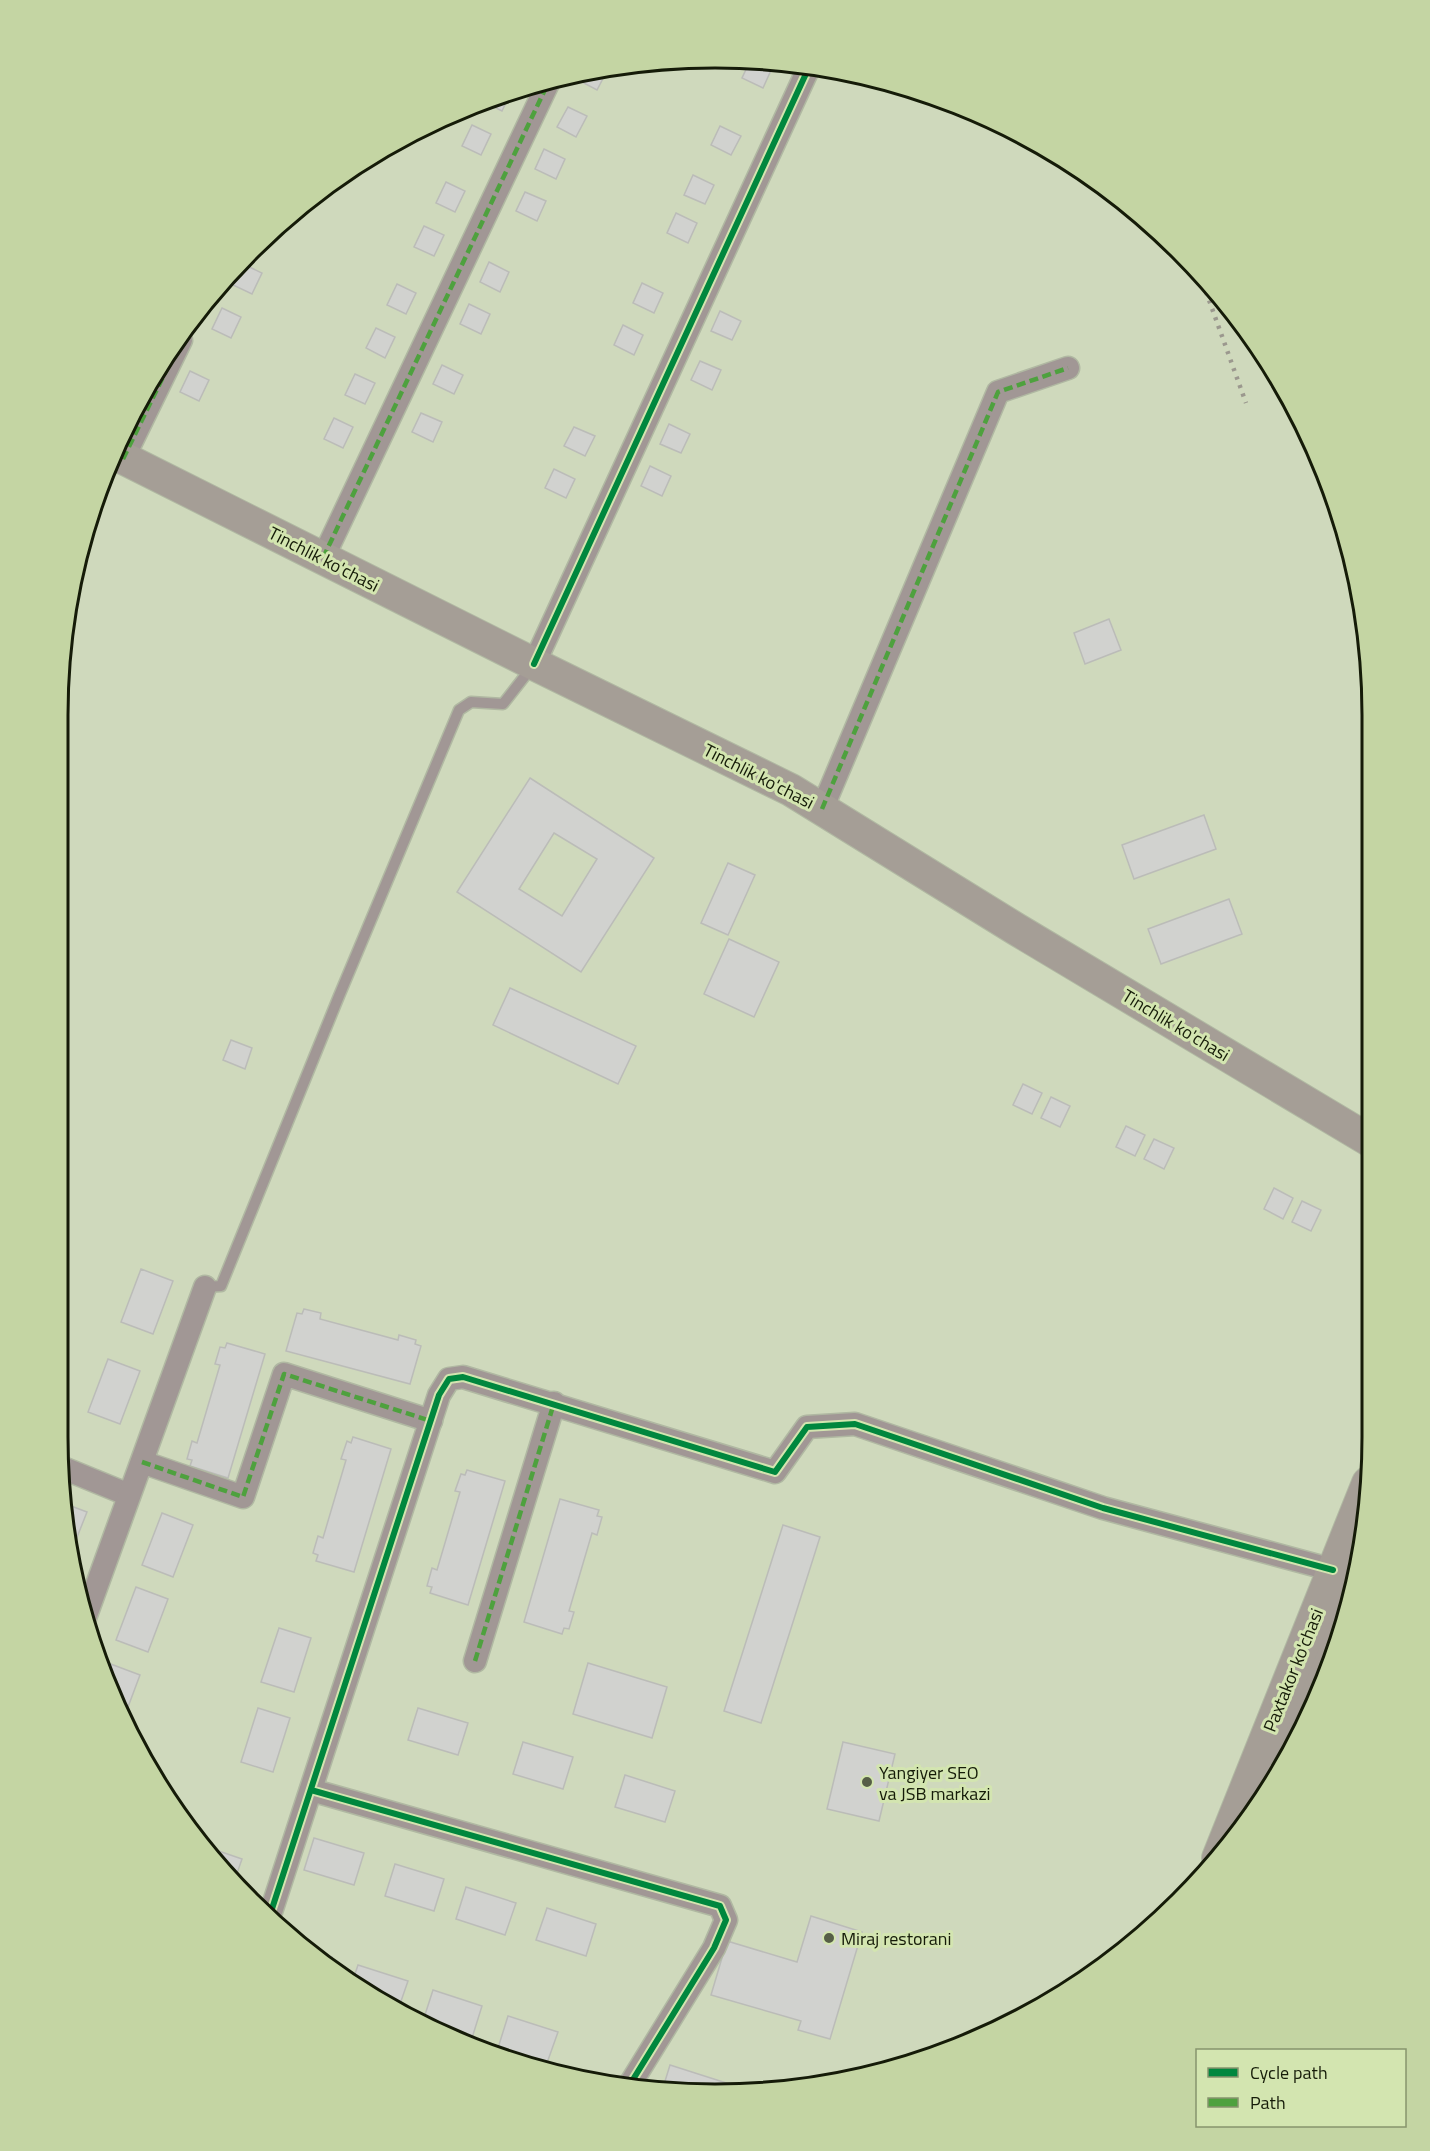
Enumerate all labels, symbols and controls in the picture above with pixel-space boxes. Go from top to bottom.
street label: Tinchlik ko'chasi [264,519,384,599]
street label: Tinchlik ko'chasi [699,736,819,816]
street label: Tinchlik ko'chasi [1117,982,1235,1068]
street label: Paxtakor ko'chasi [1256,1604,1330,1736]
place label: Yangiyer SEO va JSB markazi [879,1759,991,1807]
marker: Yangiyer SEO va JSB markazi [860,1775,874,1789]
place label: Miraj restorani [841,1925,951,1952]
marker: Miraj restorani [822,1931,836,1945]
legend [1196,2049,1406,2127]
text: Cycle path [1250,2059,1328,2086]
text: Path [1250,2089,1286,2116]

